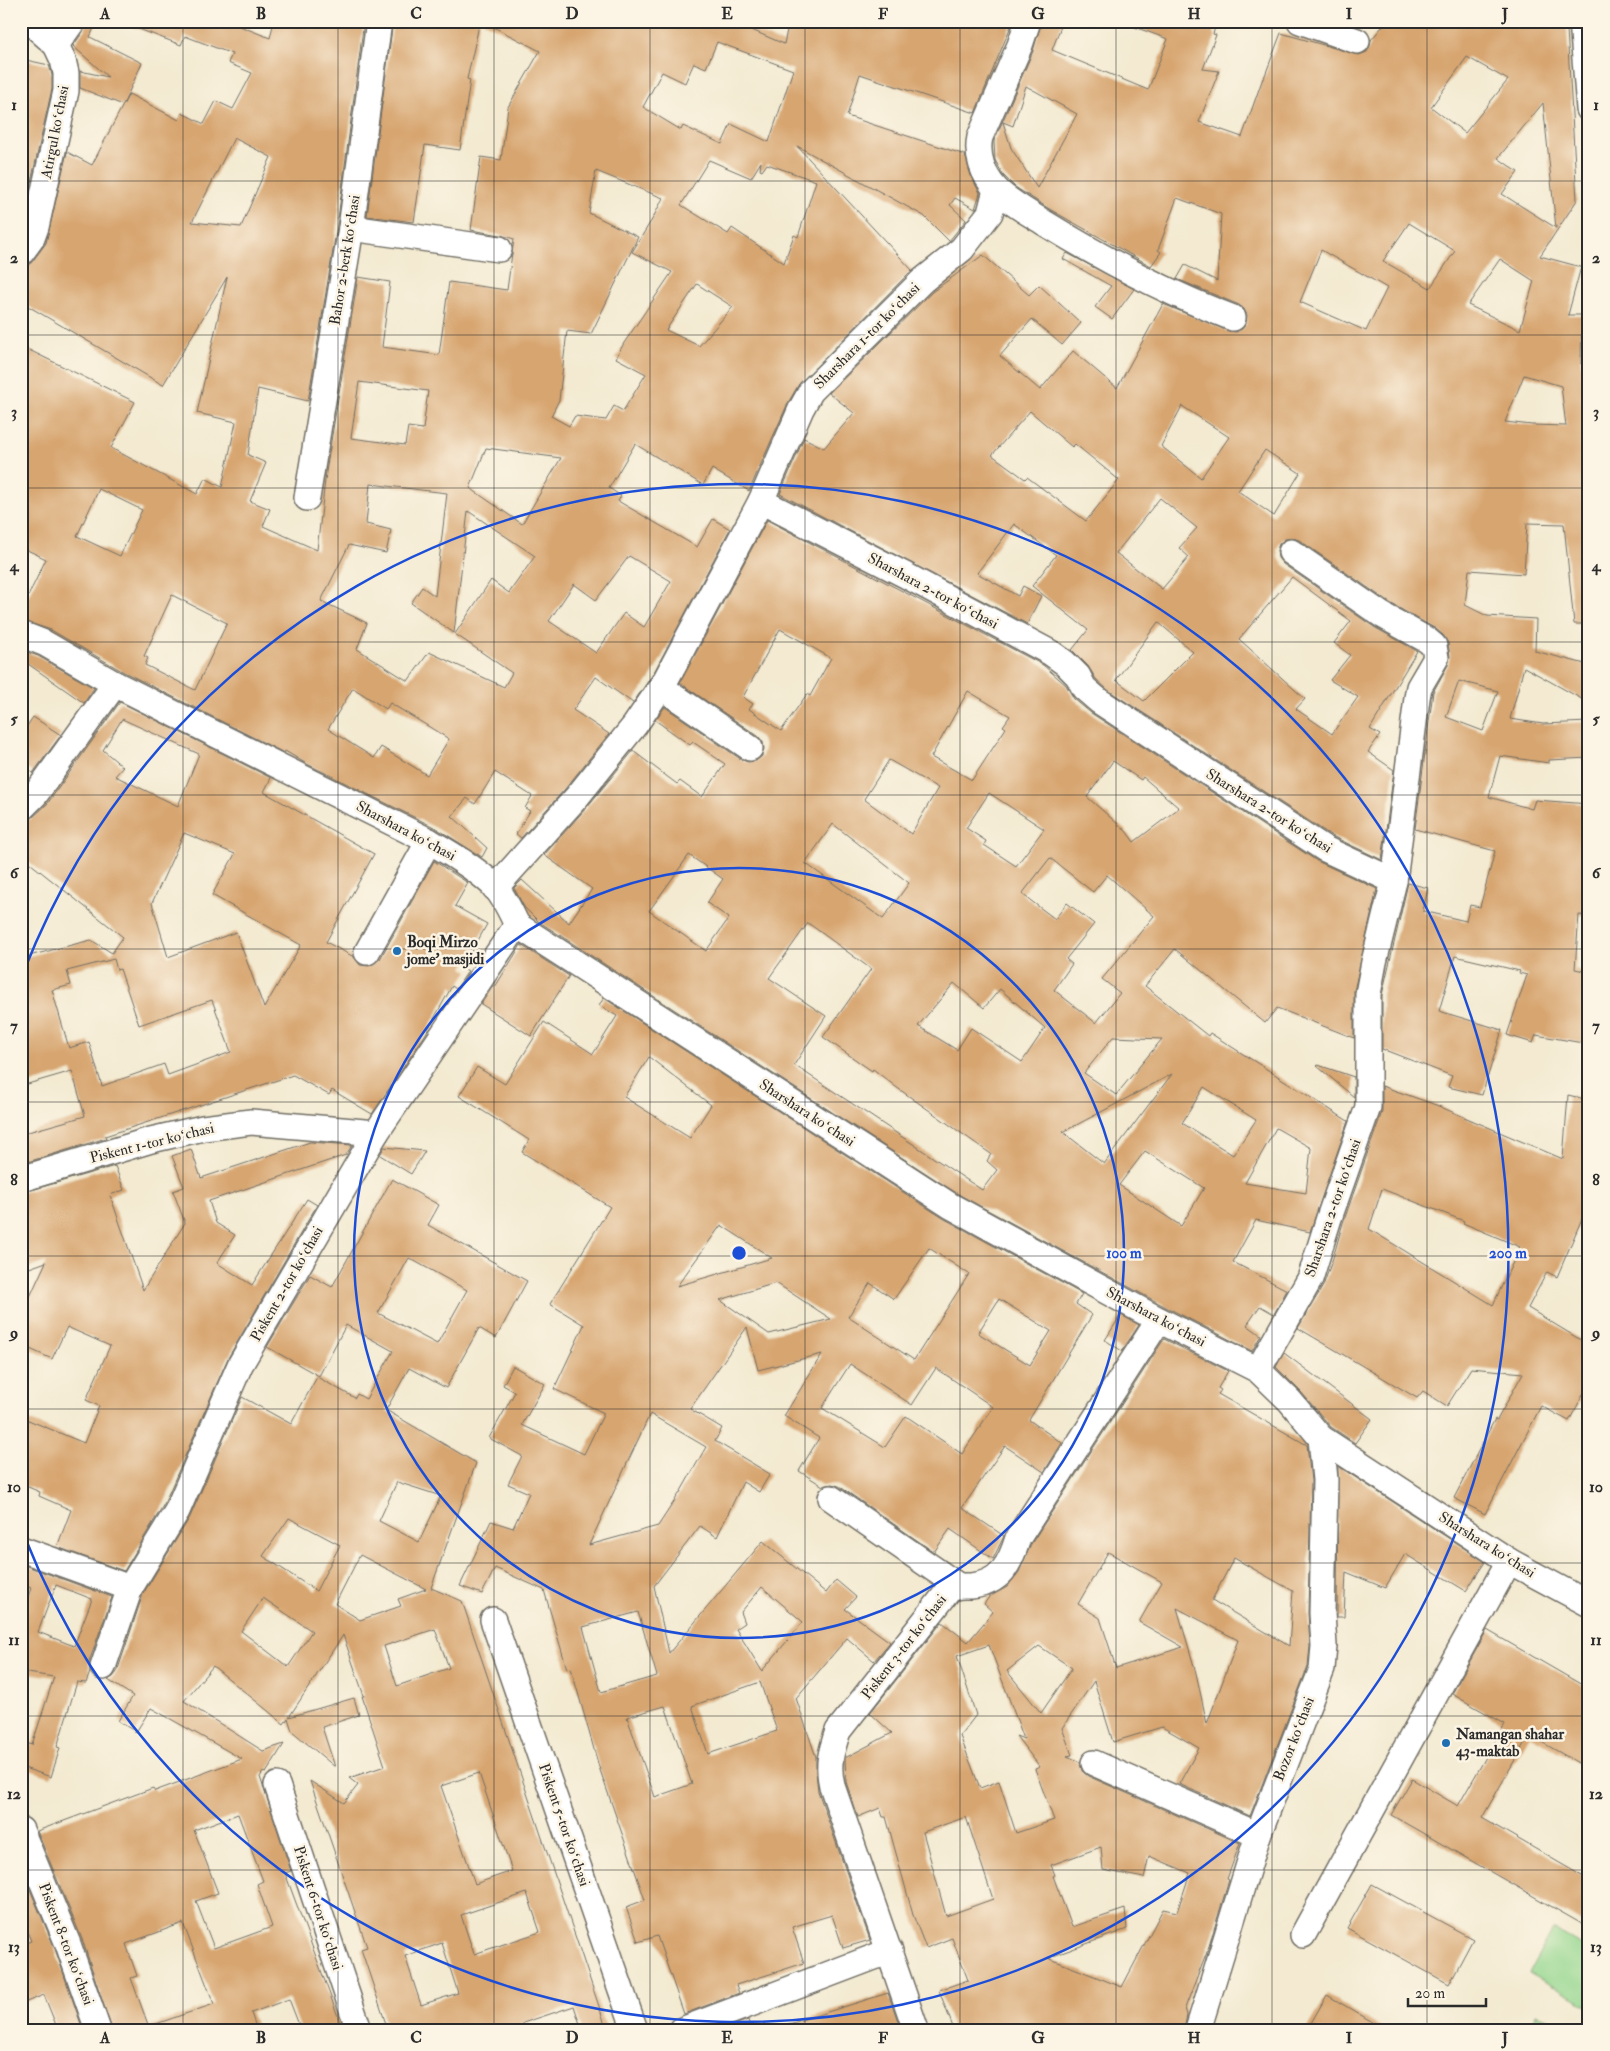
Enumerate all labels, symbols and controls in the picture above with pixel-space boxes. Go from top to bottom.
text: A [99,4,111,24]
text: B [256,4,266,24]
text: C [410,4,422,24]
text: D [565,4,579,24]
text: E [721,4,733,24]
text: F [878,4,888,24]
text: G [1031,4,1045,24]
text: H [1187,4,1201,24]
text: I [1346,4,1353,24]
text: J [1501,4,1509,25]
street label: Atirgul koʻchasi [36,84,73,181]
text: 1 [11,95,17,115]
text: 1 [1593,95,1599,115]
street label: Bahor 2-berk koʻchasi [325,194,365,326]
text: 2 [10,248,18,268]
text: 2 [1592,248,1600,268]
street label: Sharshara 1-tor koʻchasi [810,279,924,393]
text: 3 [11,402,17,422]
text: 3 [1593,402,1599,422]
street label: Sharshara 2-tor koʻchasi [864,549,1002,633]
text: 4 [9,556,20,576]
text: 4 [1591,556,1602,576]
text: 5 [10,709,18,729]
text: 5 [1592,709,1600,729]
street label: Sharshara 2-tor koʻchasi [1202,765,1336,857]
street label: Sharshara koʻchasi [353,797,459,865]
text: 6 [10,863,20,883]
text: 6 [1592,863,1602,883]
place label: Boqi Mirzo jome’ masjidi [404,933,484,969]
marker: Boqi Mirzo jome’ masjidi [391,945,403,957]
text: 7 [10,1016,18,1036]
text: 7 [1592,1016,1600,1036]
street label: Sharshara koʻchasi [756,1075,858,1151]
street label: Piskent 1-tor koʻchasi [88,1118,216,1168]
street label: Sharshara 2-tor koʻchasi [1300,1136,1366,1280]
text: 8 [10,1170,18,1190]
text: 8 [1592,1170,1600,1190]
street label: Piskent 2-tor koʻchasi [246,1223,328,1345]
centre of rings [730,1244,748,1262]
text: 100 m [1106,1244,1142,1263]
text: 200 m [1489,1244,1527,1263]
street label: Sharshara koʻchasi [1103,1283,1209,1351]
text: 9 [8,1323,18,1343]
text: 9 [1590,1323,1600,1343]
text: 10 [7,1477,21,1497]
text: 10 [1589,1477,1603,1497]
street label: Sharshara koʻchasi [1435,1508,1539,1582]
street label: Piskent 3-tor koʻchasi [857,1591,951,1703]
text: 11 [8,1630,20,1650]
text: 11 [1590,1630,1602,1650]
street label: Bozor koʻchasi [1269,1694,1319,1784]
place label: Namangan shahar 43-maktab [1455,1725,1564,1761]
marker: Namangan shahar 43-maktab [1440,1737,1452,1749]
street label: Piskent 5-tor koʻchasi [534,1761,594,1889]
text: 12 [7,1784,21,1804]
text: 12 [1589,1784,1603,1804]
street label: Piskent 6-tor koʻchasi [289,1843,347,1973]
street label: Piskent 8-tor koʻchasi [34,1880,98,2008]
text: 13 [8,1937,20,1957]
text: 13 [1590,1937,1602,1957]
scale bar [1408,1976,1485,2008]
text: 20 m [1415,1984,1445,2003]
text: A [99,2028,111,2048]
text: B [256,2028,266,2048]
text: C [410,2028,422,2048]
text: D [565,2028,579,2048]
text: E [721,2028,733,2048]
text: F [878,2028,888,2048]
text: G [1031,2028,1045,2048]
text: H [1187,2028,1201,2048]
text: I [1346,2028,1353,2048]
text: J [1501,2028,1509,2049]

